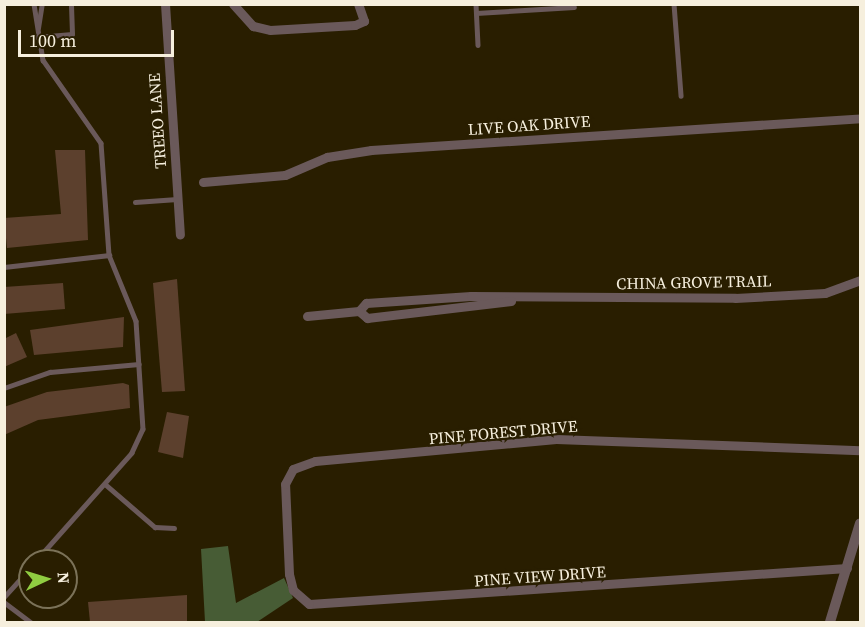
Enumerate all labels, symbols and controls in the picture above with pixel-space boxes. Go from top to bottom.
scale bar [21,18,177,56]
text: 100 m [29,28,76,53]
street label: TREEO LANE [144,73,170,169]
street label: LIVE OAK DRIVE [467,111,591,139]
street label: CHINA GROVE TRAIL [616,271,772,293]
street label: PINE FOREST DRIVE [428,416,578,448]
north arrow [18,549,78,609]
street label: PINE VIEW DRIVE [473,562,607,590]
text: N [53,571,75,584]

